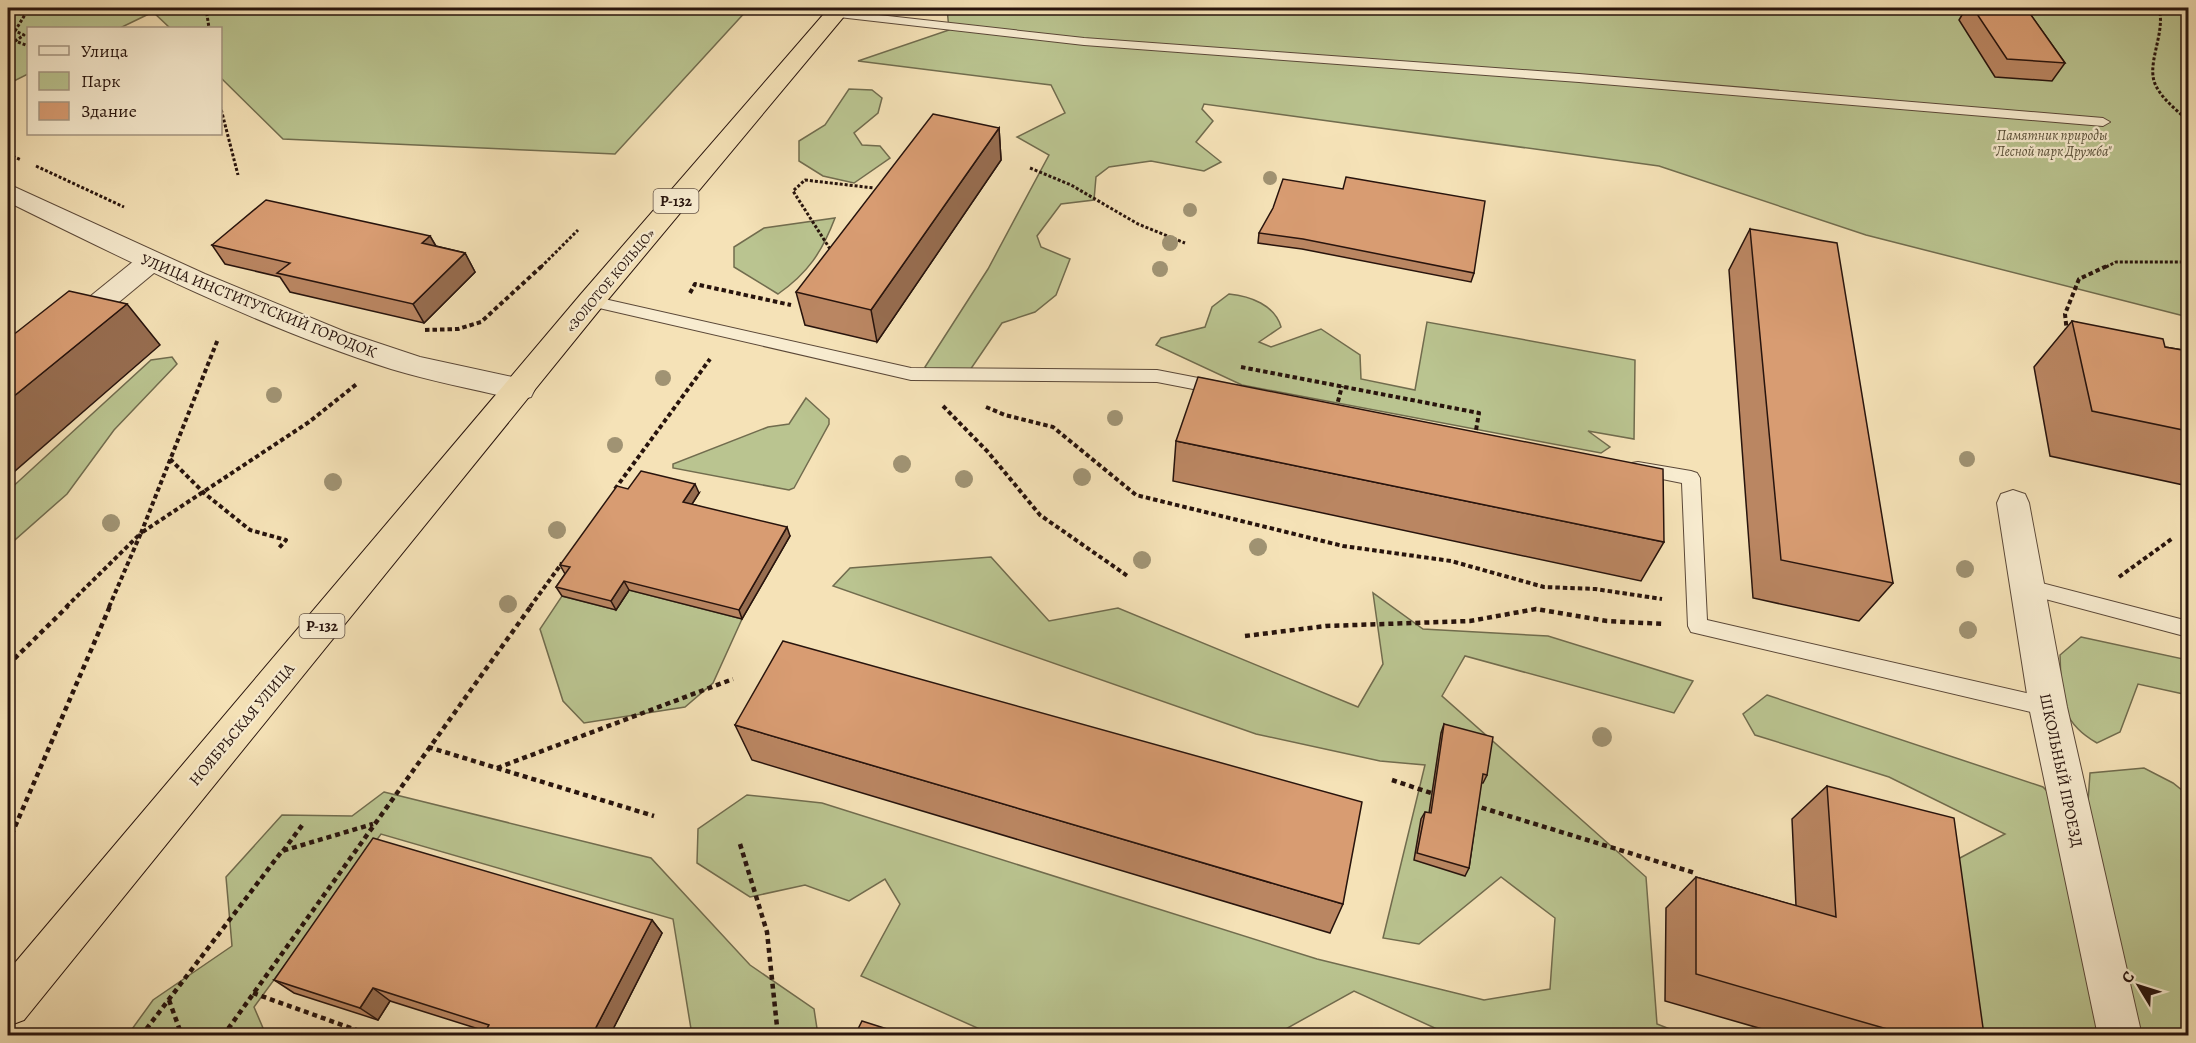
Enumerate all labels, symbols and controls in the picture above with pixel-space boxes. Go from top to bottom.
legend [27,27,222,135]
text: Улица [81,39,129,63]
text: Парк [81,69,121,93]
text: Здание [81,99,137,123]
park label: Памятник природы "Лесной парк Дружба" [1992,126,2112,161]
road number: Р-132 [654,189,698,213]
street label: «ЗОЛОТОЕ КОЛЬЦО» [561,224,659,336]
street label: УЛИЦА ИНСТИТУТСКИЙ ГОРОДОК [137,248,381,364]
road number: Р-132 [300,614,344,638]
street label: НОЯБРЬСКАЯ УЛИЦА [184,658,300,791]
street label: ШКОЛЬНЫЙ ПРОЕЗД [2034,691,2088,849]
north arrow [2109,956,2169,1016]
text: С [2116,967,2140,988]

